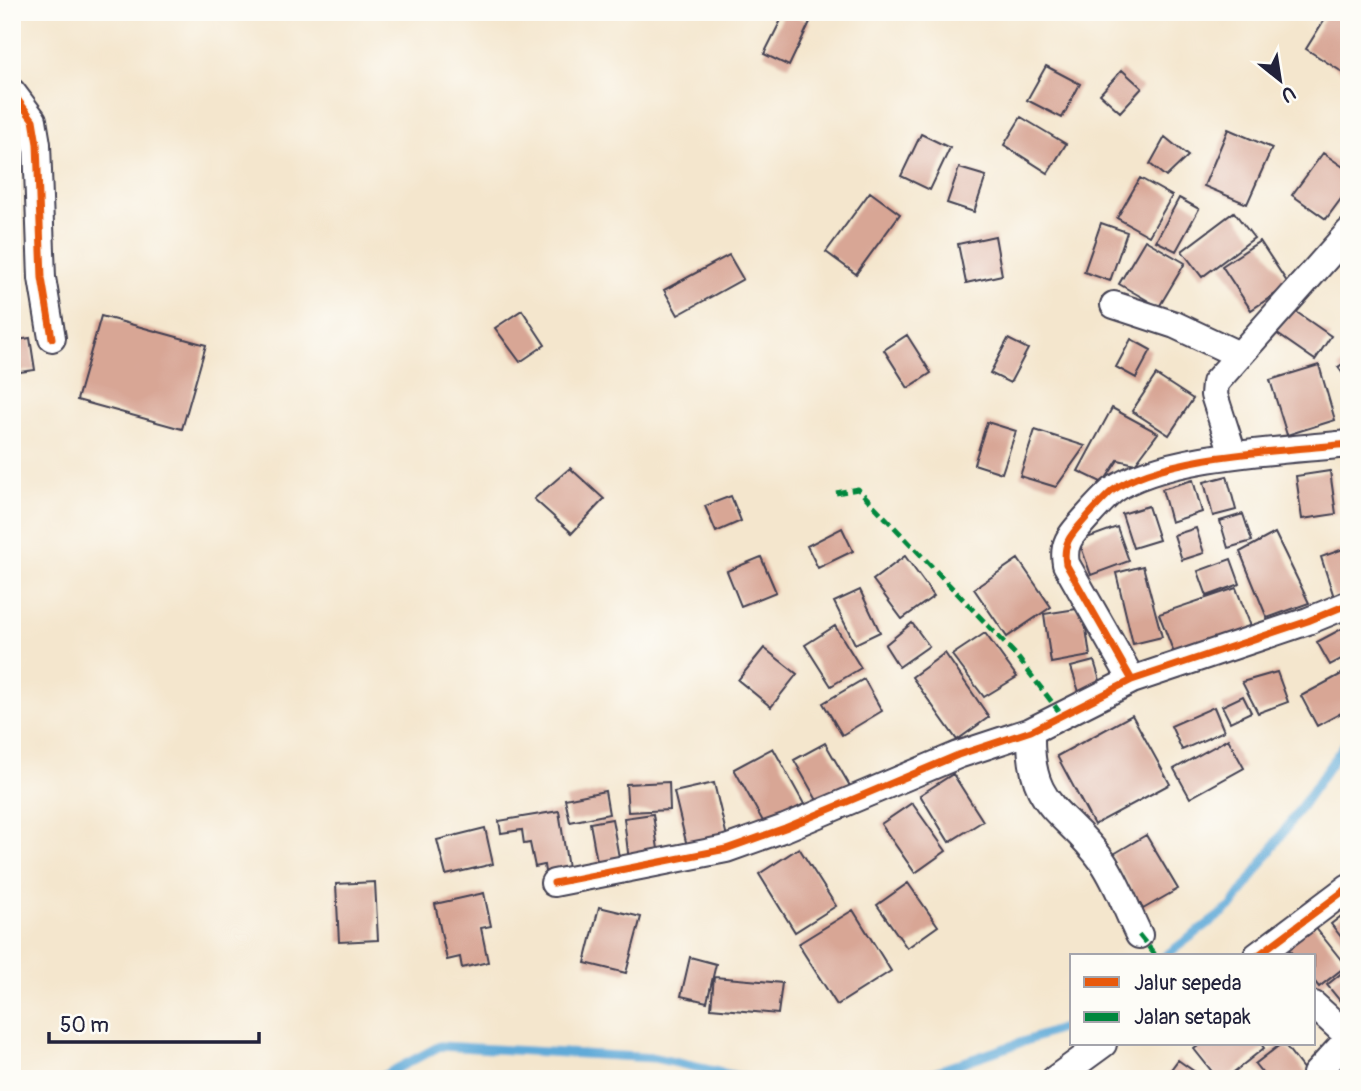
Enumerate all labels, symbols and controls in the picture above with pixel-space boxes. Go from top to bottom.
north arrow [1246,46,1316,116]
text: U [1277,80,1299,107]
legend [1070,954,1316,1046]
text: Jalur sepeda [1134,970,1242,997]
scale bar [49,1000,259,1044]
text: Jalan setapak [1134,1004,1251,1031]
text: 50 m [60,1012,109,1039]

